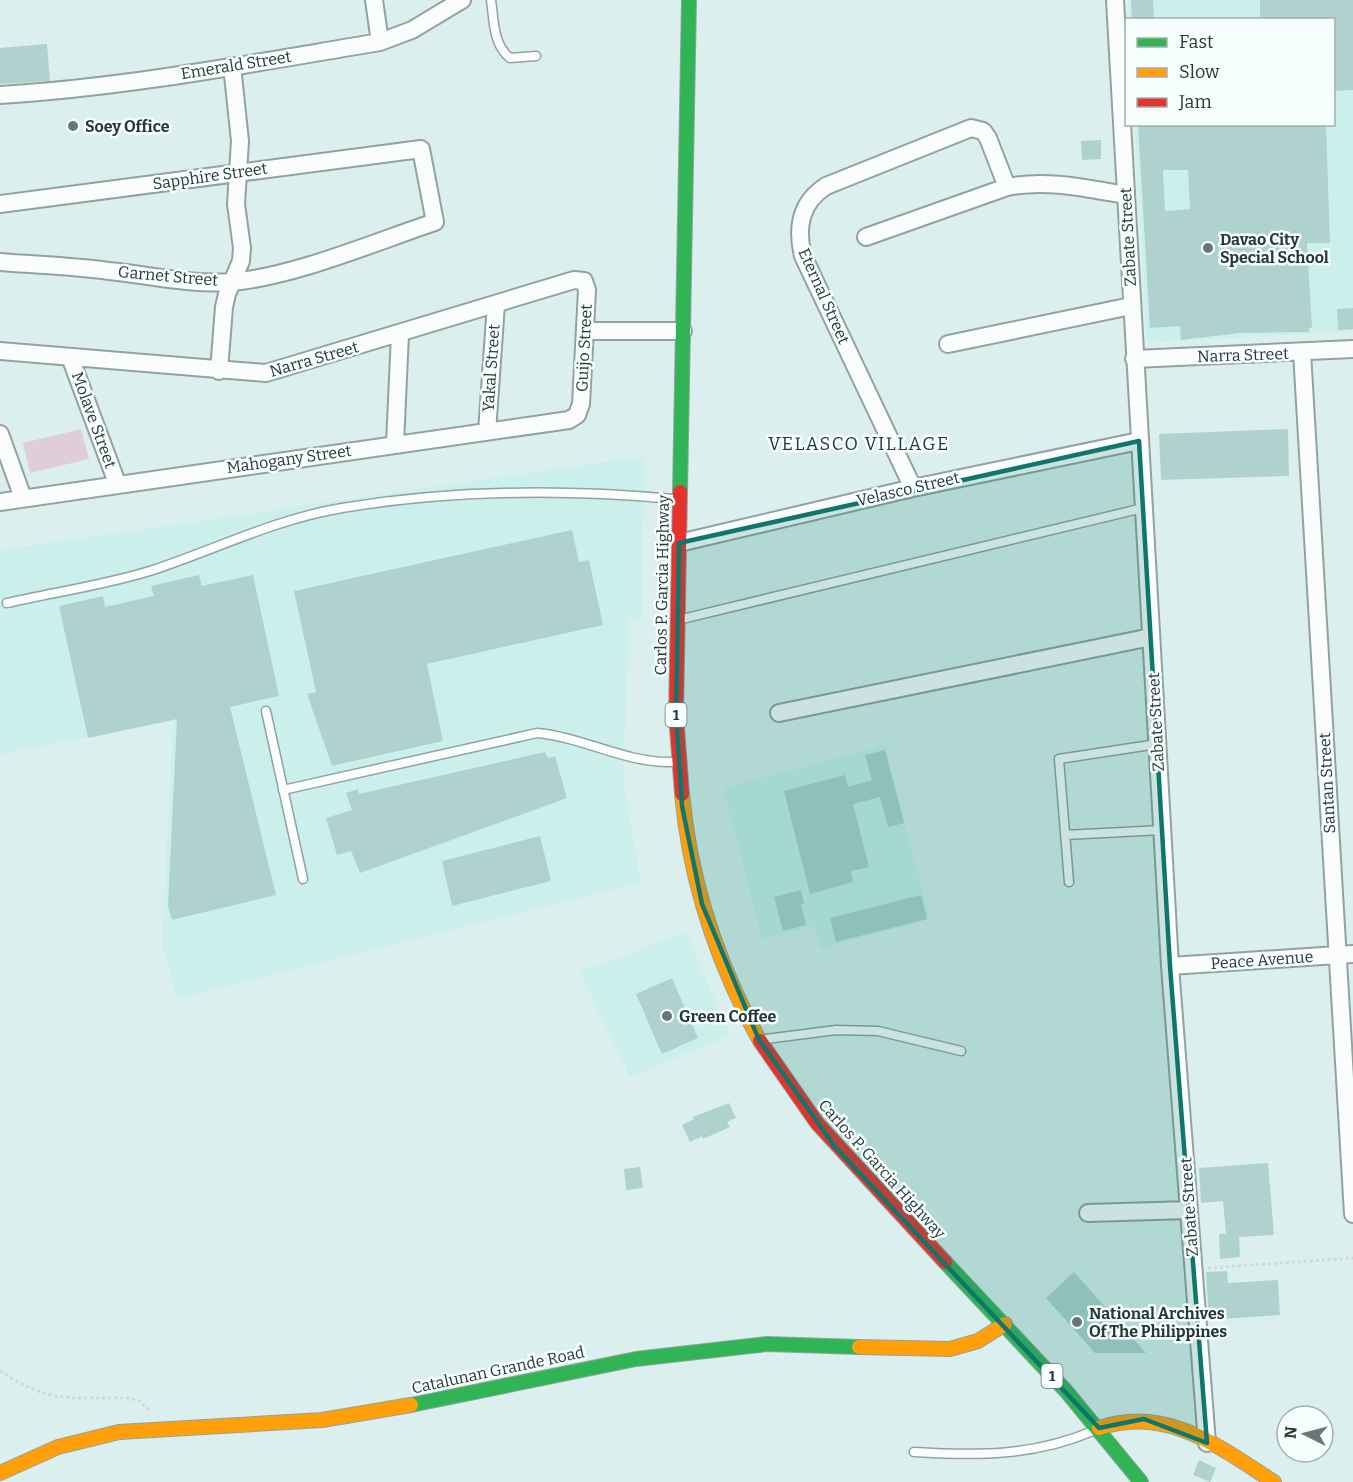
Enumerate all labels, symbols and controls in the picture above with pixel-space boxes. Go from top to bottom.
legend [1125,18,1335,126]
text: Fast [1179,31,1214,53]
street label: Emerald Street [179,47,293,83]
text: Slow [1179,61,1220,83]
text: Jam [1178,91,1212,113]
place label: Soey Office [85,117,170,136]
marker: Soey Office [66,119,80,133]
street label: Sapphire Street [151,159,269,193]
street label: Zabate Street [1116,187,1140,287]
place label: Davao City Special School [1220,230,1329,267]
marker: Davao City Special School [1201,241,1215,255]
street label: Eternal Street [794,245,854,347]
street label: Garnet Street [117,262,219,290]
street label: Guijo Street [572,303,596,393]
street label: Yakal Street [478,323,504,413]
street label: Narra Street [267,337,361,381]
street label: Narra Street [1197,344,1289,366]
street label: Molave Street [68,369,120,471]
district label: VELASCO VILLAGE [768,433,950,455]
street label: Mahogany Street [225,441,353,477]
street label: Velasco Street [855,468,961,510]
street label: Carlos P. Garcia Highway [651,494,673,676]
street label: Zabate Street [1144,672,1168,772]
road number: 1 [666,703,686,727]
street label: Santan Street [1315,732,1339,834]
street label: Peace Avenue [1210,947,1314,973]
place label: Green Coffee [679,1007,777,1026]
marker: Green Coffee [660,1009,674,1023]
street label: Carlos P. Garcia Highway [814,1095,950,1243]
street label: Zabate Street [1176,1157,1202,1257]
place label: National Archives Of The Philippines [1089,1304,1227,1341]
marker: National Archives Of The Philippines [1070,1315,1084,1329]
street label: Catalunan Grande Road [410,1342,587,1398]
road number: 1 [1042,1364,1062,1388]
north arrow [1275,1404,1335,1464]
text: N [1280,1425,1301,1440]

